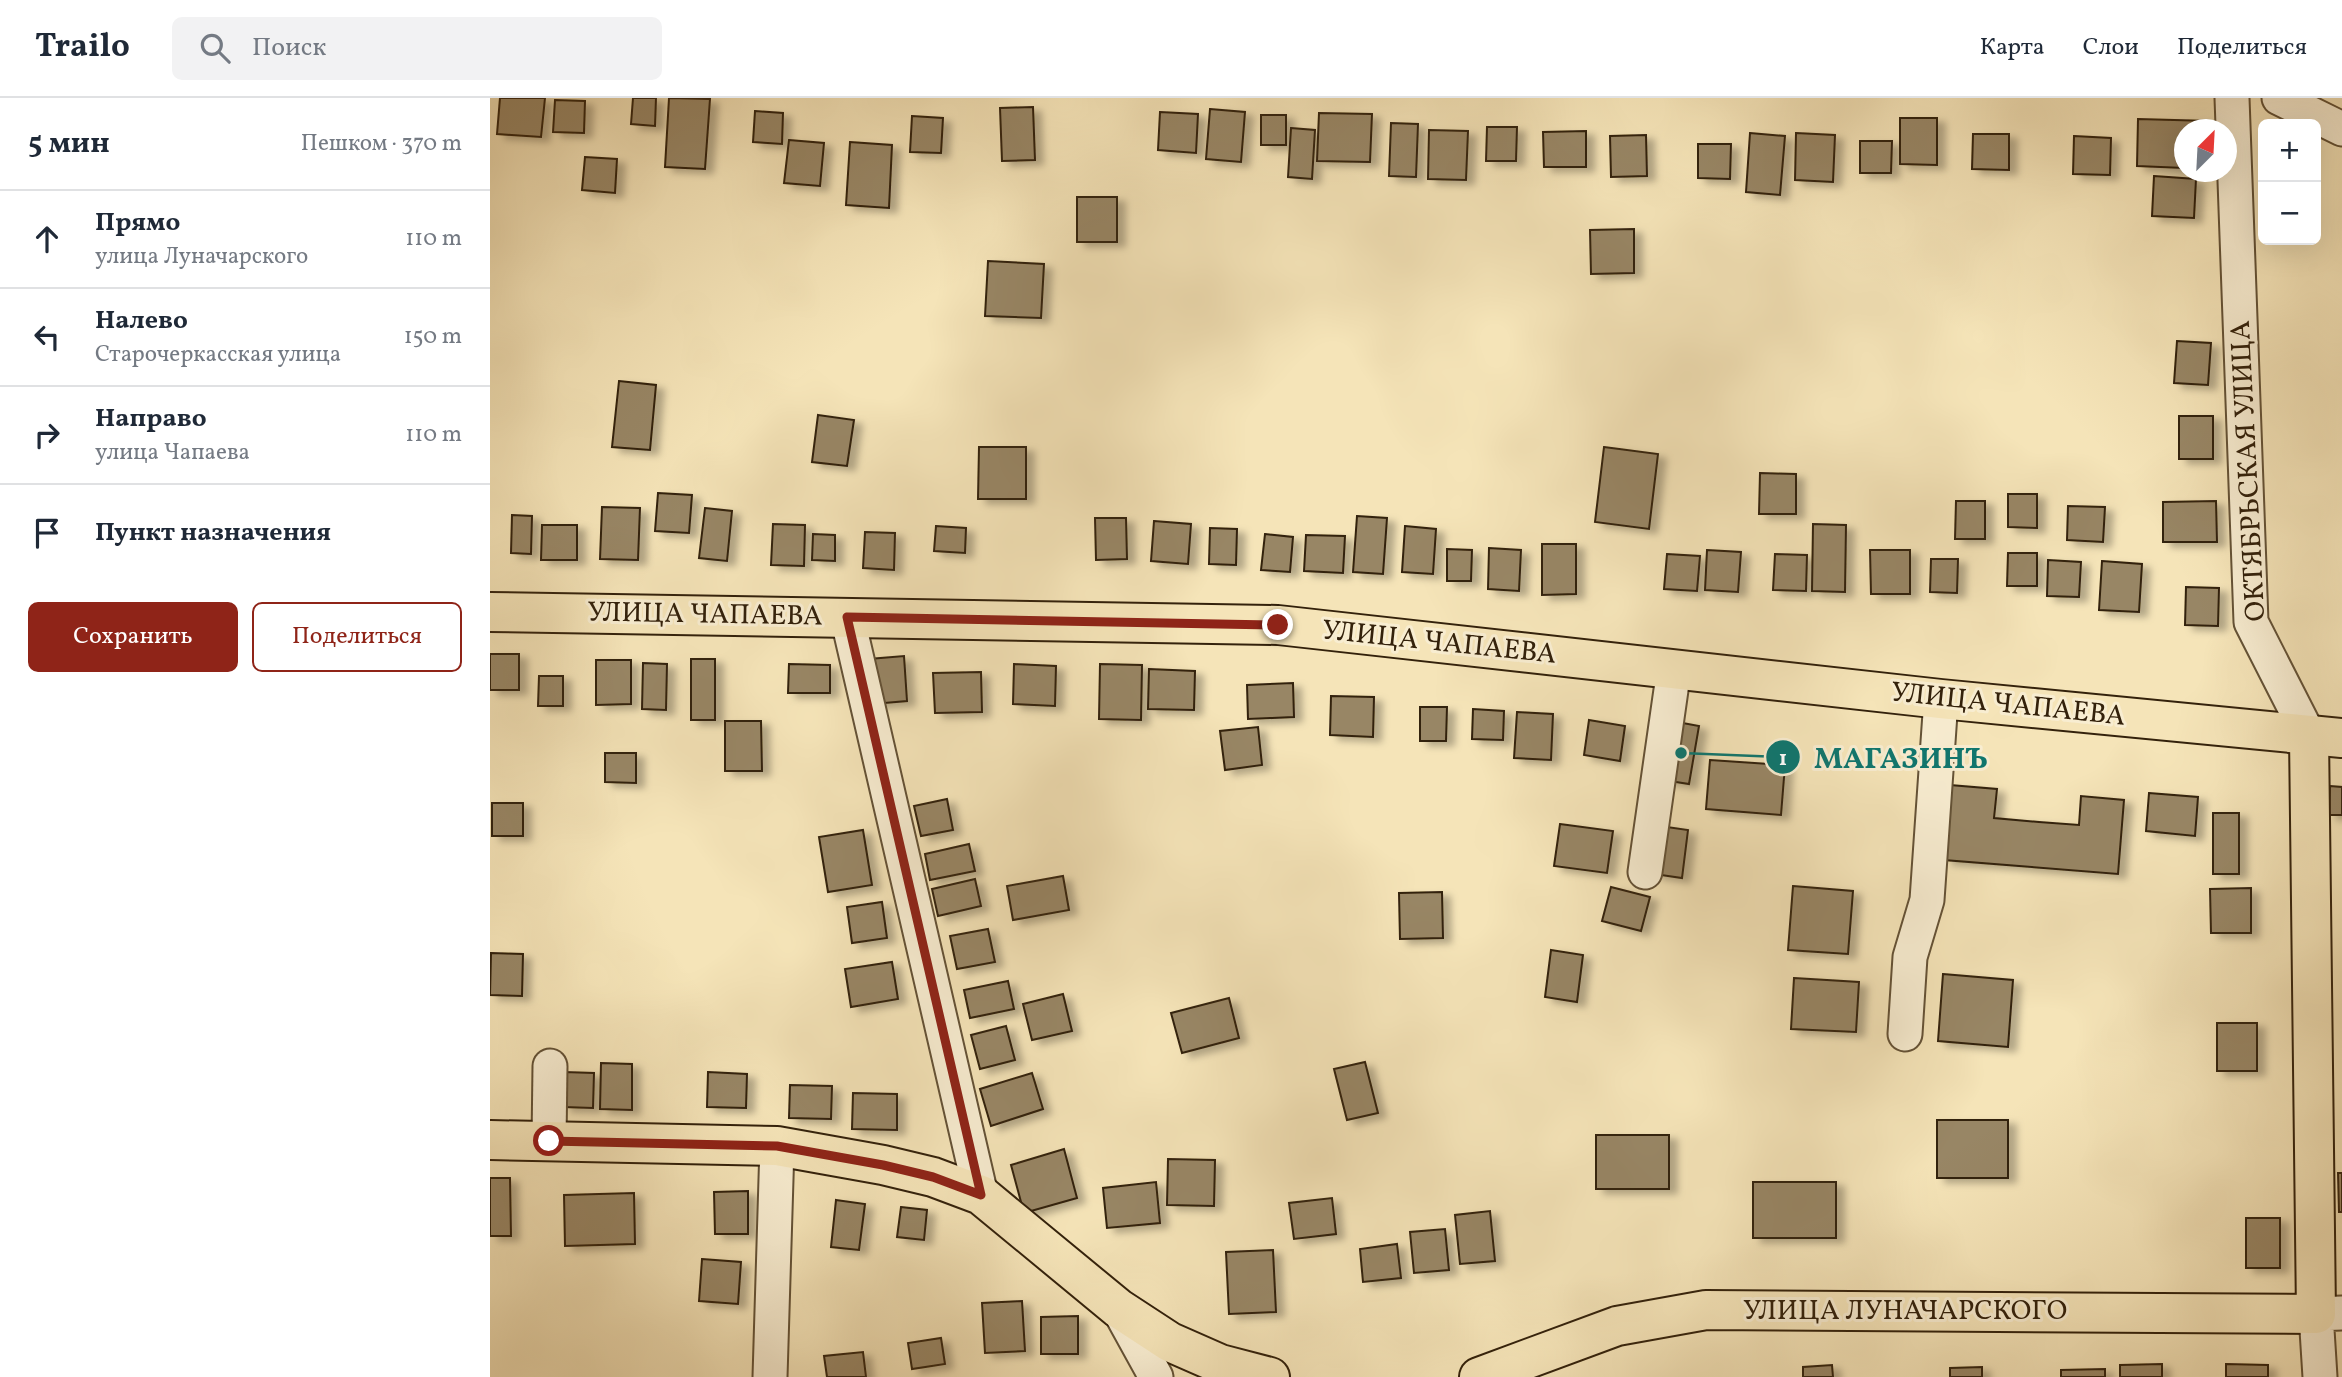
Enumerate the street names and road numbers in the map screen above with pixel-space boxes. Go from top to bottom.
street label: ОКТЯБРЬСКАЯ УЛИЦА [2222,319,2276,622]
street label: УЛИЦА ЧАПАЕВА [587,593,823,637]
street label: УЛИЦА ЧАПАЕВА [1320,611,1558,675]
street label: УЛИЦА ЧАПАЕВА [1889,673,2127,737]
street label: УЛИЦА ЛУНАЧАРСКОГО [1743,1292,2067,1331]

